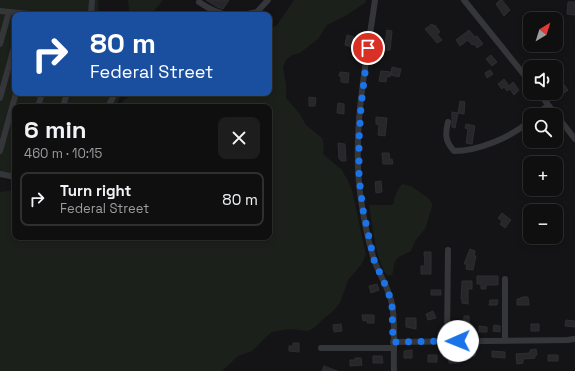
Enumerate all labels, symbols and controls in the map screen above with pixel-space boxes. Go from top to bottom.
north arrow [523,12,563,52]
map controls [523,12,563,244]
text: 80 m [90,25,156,61]
icon: right [24,28,76,80]
pin [351,31,385,65]
icon: arrive [357,37,379,59]
text: Federal Street [90,60,213,83]
button: sound [523,60,563,100]
button: search [523,108,563,148]
text: 6 min [24,114,87,145]
button: close [218,117,260,159]
text: 460 m · 10:15 [24,145,102,162]
button: + [523,156,563,196]
text: Turn right [60,181,131,200]
icon: right [26,188,48,210]
text: 80 m [222,190,258,209]
text: Federal Street [60,200,149,217]
button: − [523,204,563,244]
position arrow [437,320,479,362]

